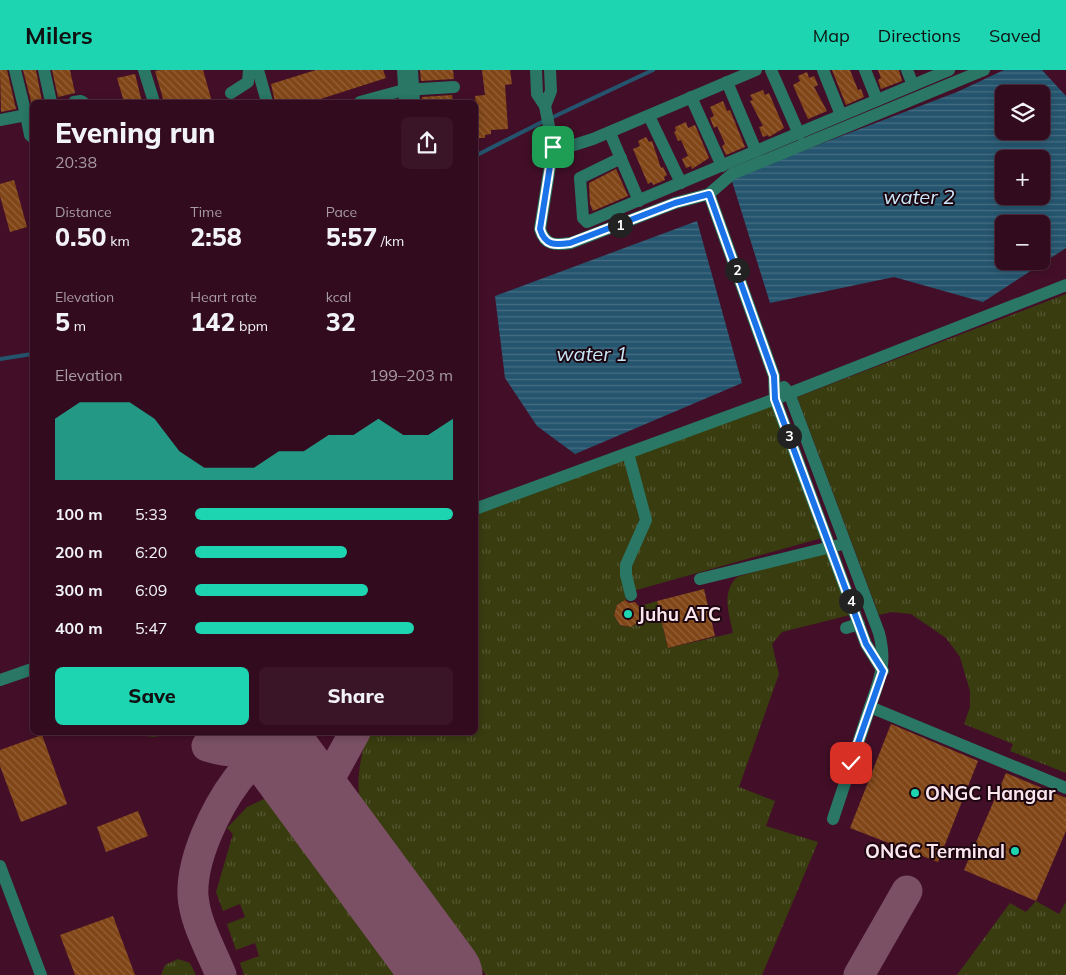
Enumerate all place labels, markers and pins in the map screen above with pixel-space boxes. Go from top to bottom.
pin [532,126,574,168]
pin: 1 [608,212,632,238]
pin: 2 [724,258,750,282]
pin: 3 [776,424,802,448]
pin: 4 [838,588,864,614]
place label: Juhu ATC [638,602,721,626]
marker: Juhu ATC [622,608,634,620]
pin [830,742,872,784]
place label: ONGC Hangar [925,781,1056,805]
marker: ONGC Hangar [909,787,921,799]
place label: ONGC Terminal [865,839,1005,863]
marker: ONGC Terminal [1009,845,1021,857]

